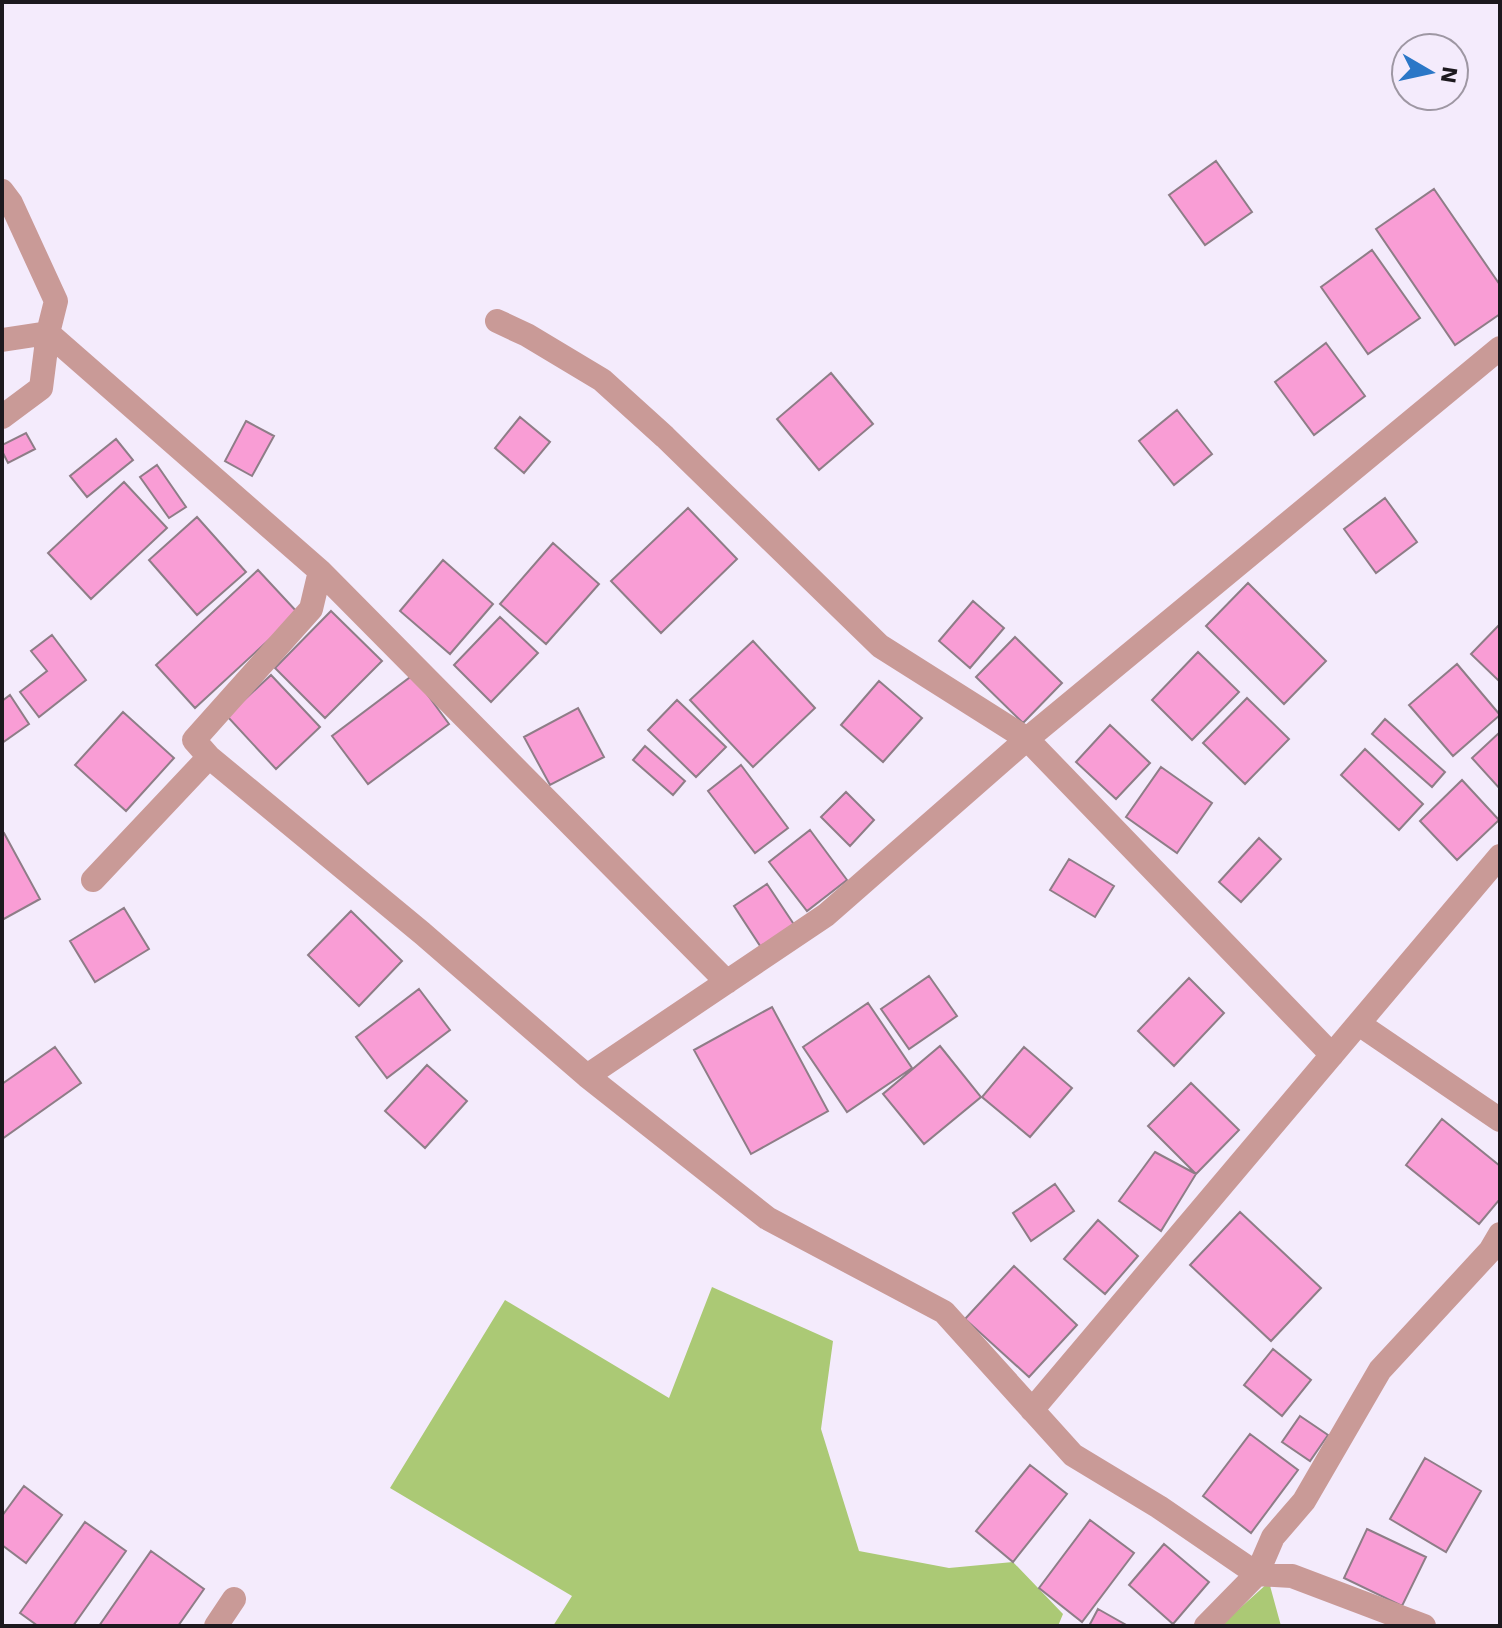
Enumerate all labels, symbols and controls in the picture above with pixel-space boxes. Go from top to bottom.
north arrow [1390,32,1470,112]
text: N [1436,65,1463,85]

